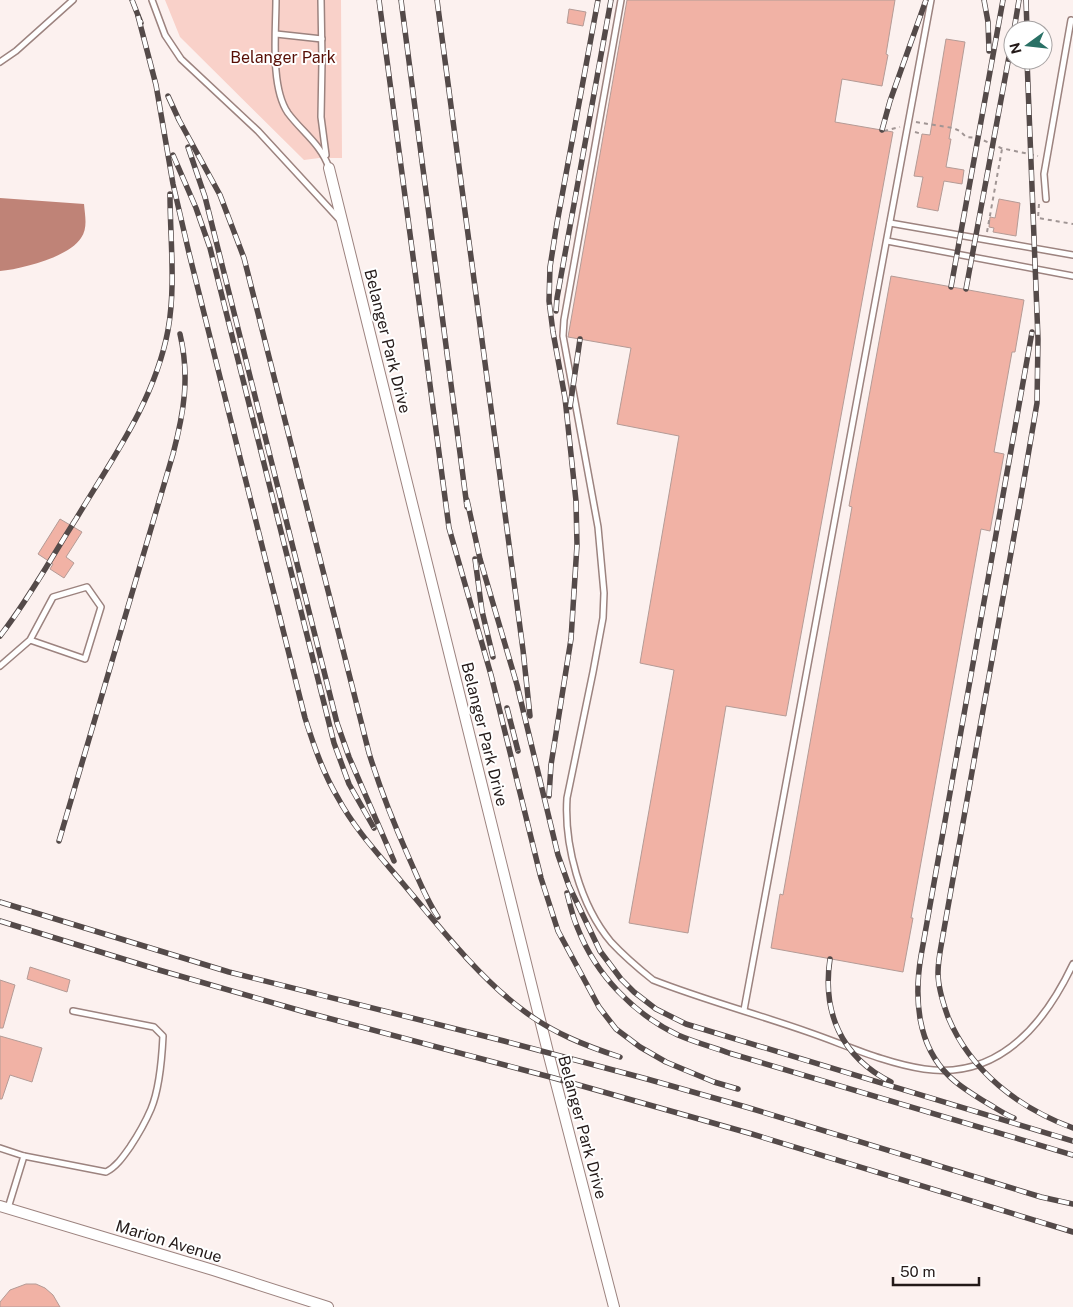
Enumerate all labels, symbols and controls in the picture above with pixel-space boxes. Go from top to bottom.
north arrow [1003,20,1053,70]
text: N [1006,41,1025,56]
park label: Belanger Park [230,48,336,67]
street label: Belanger Park Drive [360,267,415,415]
street label: Belanger Park Drive [457,660,512,808]
street label: Belanger Park Drive [554,1053,611,1201]
street label: Marion Avenue [113,1216,224,1267]
scale bar [893,1254,979,1286]
text: 50 m [900,1263,935,1280]

